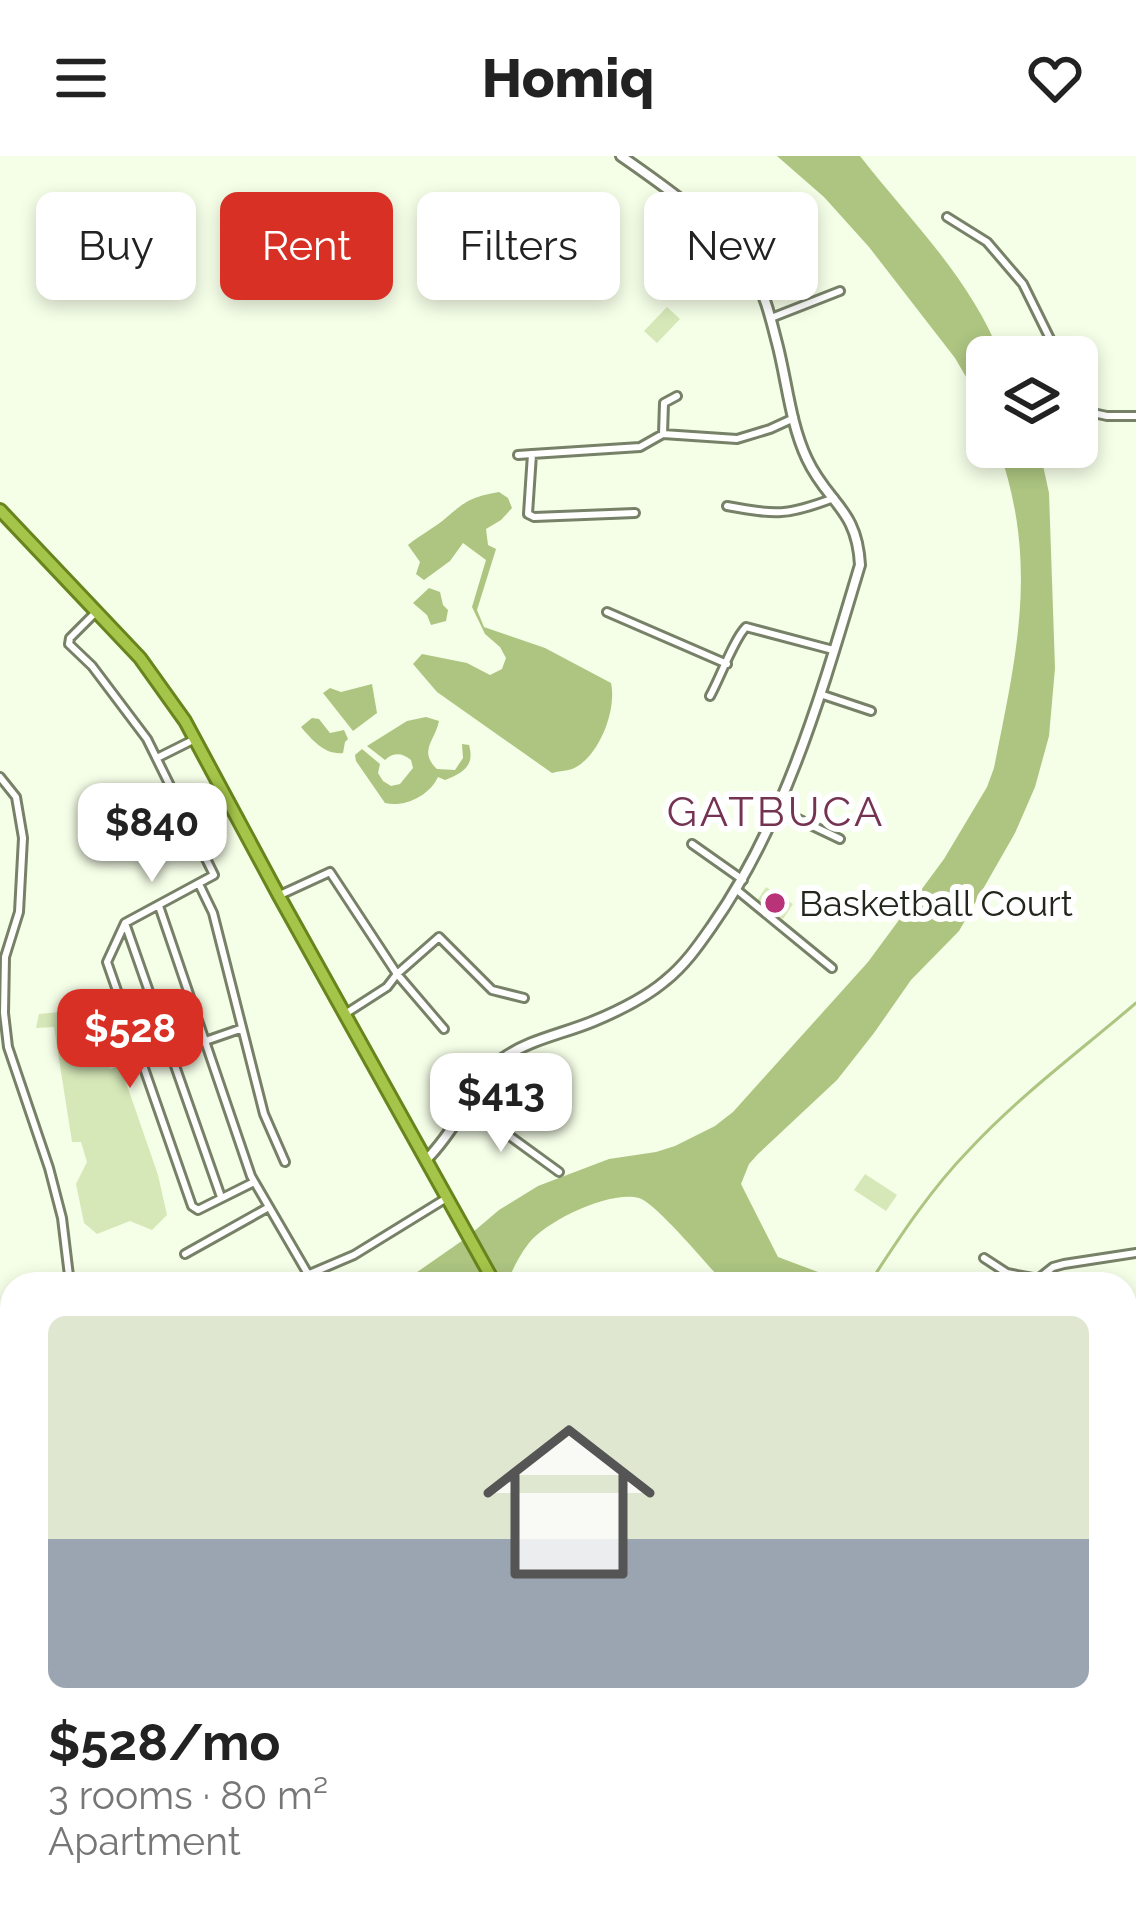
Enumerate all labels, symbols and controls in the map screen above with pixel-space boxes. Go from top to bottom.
icon: menu [48,45,114,111]
icon: heart [1022,45,1088,111]
text: Homiq [482,46,654,110]
chip: Buy [36,192,196,300]
chip: Rent [220,192,393,300]
chip: Filters [417,192,620,300]
chip: New [644,192,818,300]
map controls [966,336,1098,468]
button: layers [966,336,1098,468]
pin: $840 [81,783,223,885]
district label: GATBUCA [667,787,885,836]
text: $840 [105,799,199,845]
place label: Basketball Court [799,882,1073,924]
marker: Basketball Court [762,890,788,916]
pin: $528 [59,989,201,1091]
text: $528 [84,1005,176,1051]
pin: $413 [430,1053,572,1155]
text: $413 [457,1069,545,1115]
icon: home [461,1394,677,1610]
text: $528/mo [48,1712,281,1772]
text: 3 rooms · 80 m² [48,1772,328,1818]
text: Apartment [48,1818,241,1864]

